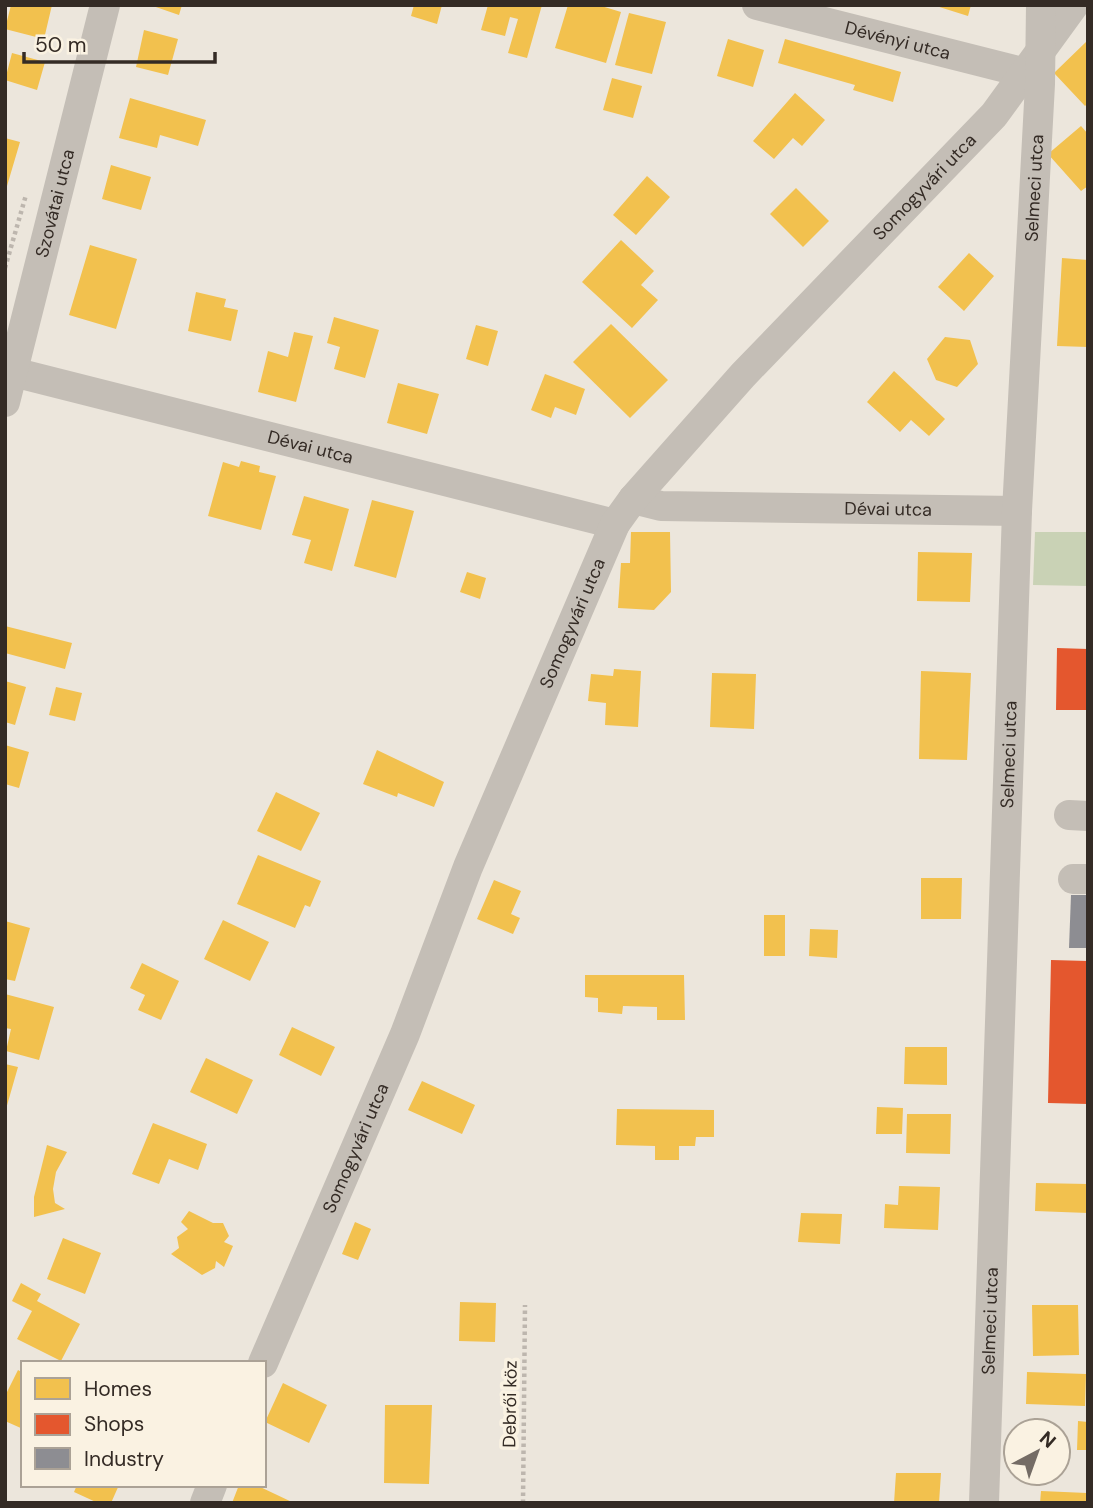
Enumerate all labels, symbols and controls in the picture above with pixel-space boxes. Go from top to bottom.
street label: Dévényi utca [842,16,953,65]
scale bar [24,21,215,65]
text: 50 m [35,31,86,59]
street label: Somogyvári utca [868,128,982,245]
street label: Selmeci utca [1020,134,1049,242]
street label: Szovátai utca [30,147,80,260]
street label: Dévai utca [265,425,356,469]
street label: Dévai utca [844,497,932,522]
street label: Somogyvári utca [534,554,611,692]
street label: Selmeci utca [995,700,1023,809]
street label: Somogyvári utca [317,1079,394,1217]
street label: Selmeci utca [976,1267,1004,1375]
street label: Debrői köz [497,1360,523,1448]
legend [21,1361,266,1487]
text: Homes [84,1375,152,1403]
text: Shops [84,1410,144,1438]
north arrow [1002,1417,1072,1487]
text: N [1034,1426,1061,1454]
text: Industry [84,1445,164,1473]

